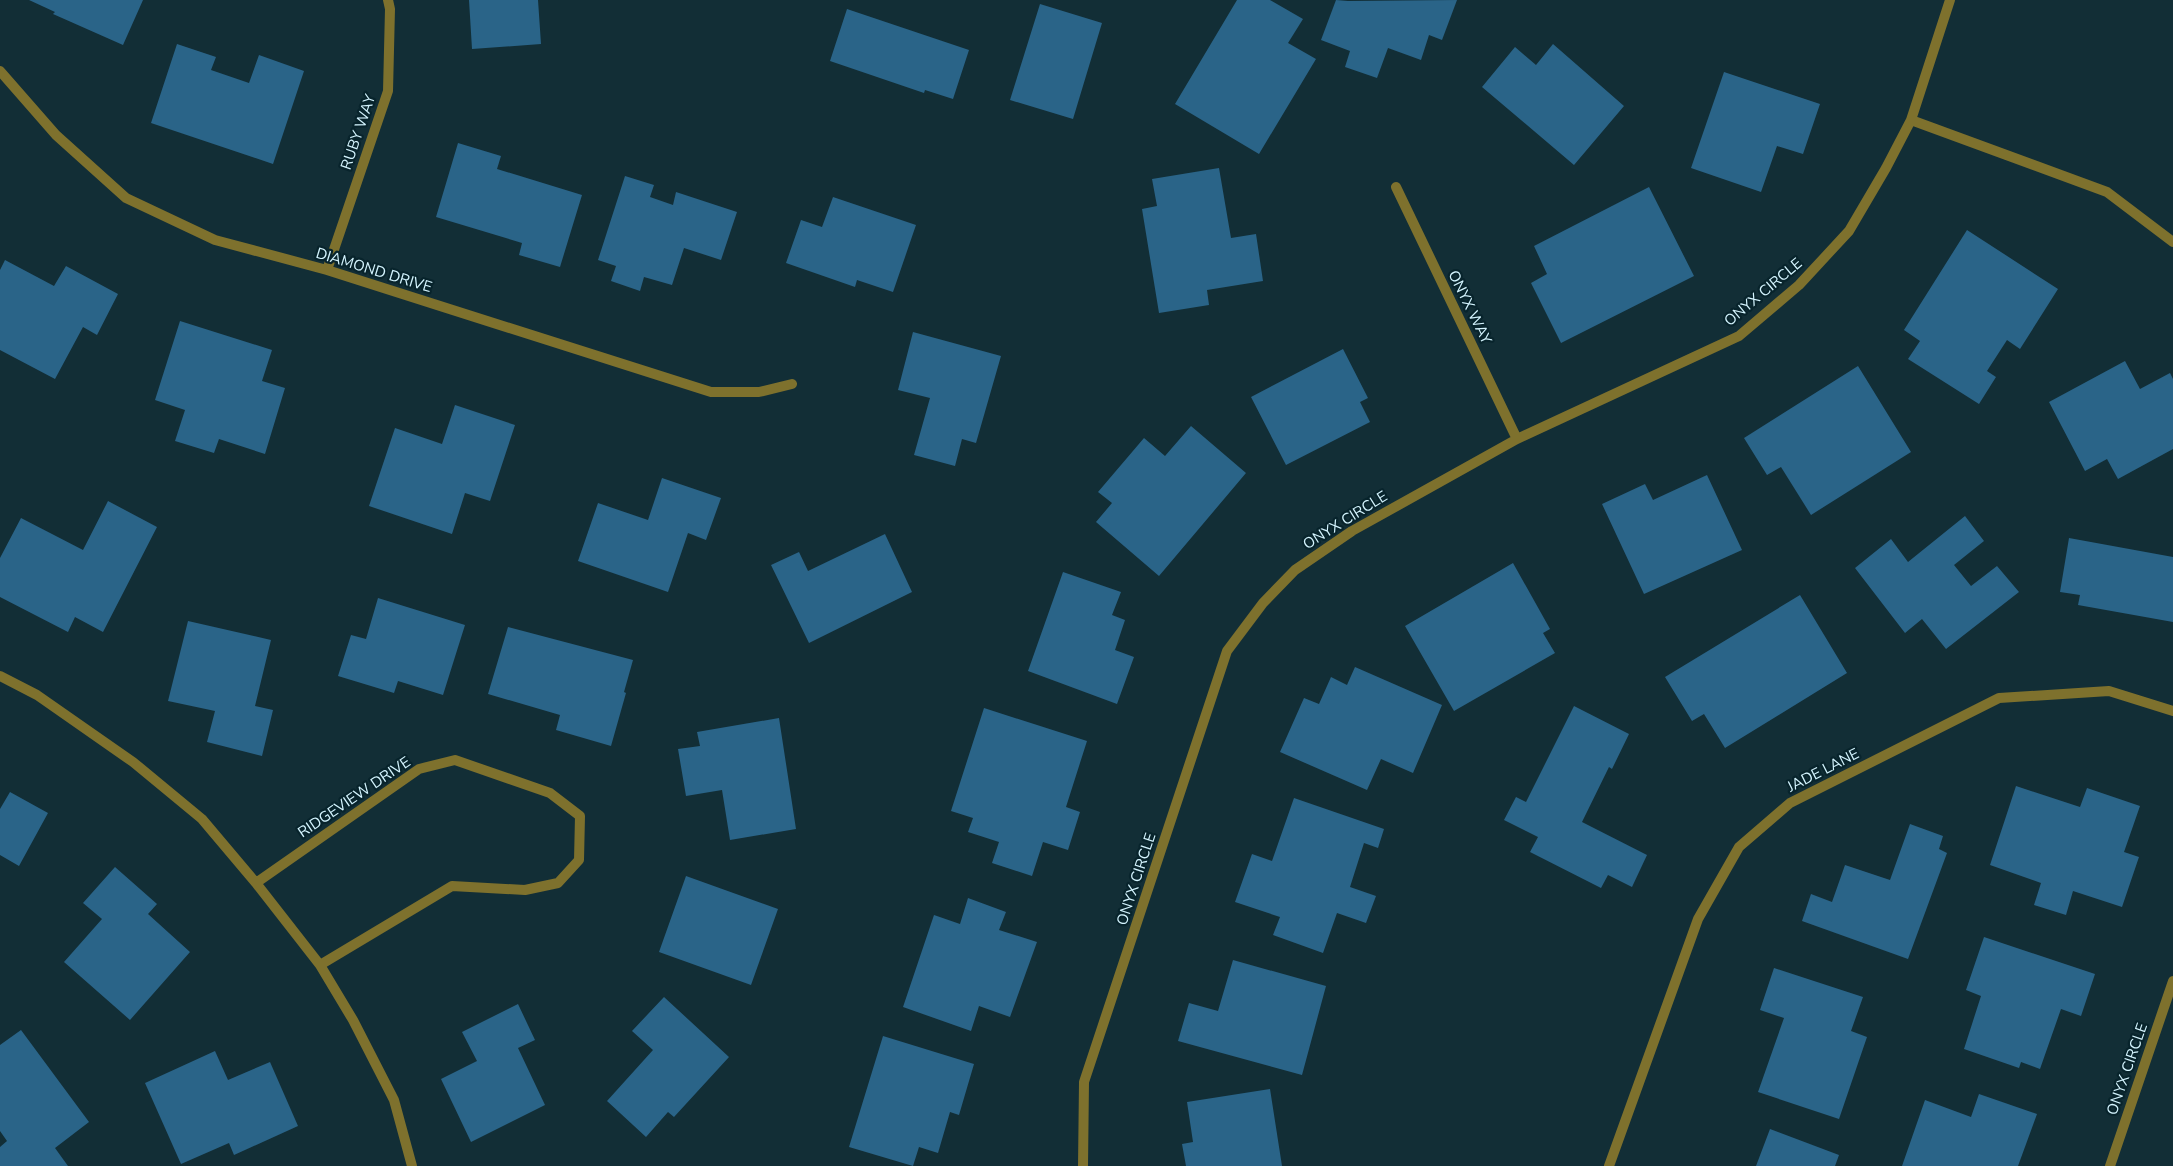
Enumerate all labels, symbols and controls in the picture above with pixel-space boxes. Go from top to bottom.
street label: RUBY WAY [336,91,381,172]
street label: DIAMOND DRIVE [314,243,434,297]
street label: ONYX CIRCLE [1720,253,1806,331]
street label: ONYX WAY [1444,267,1497,348]
street label: ONYX CIRCLE [1299,486,1391,554]
street label: JADE LANE [1783,743,1862,797]
street label: RIDGEVIEW DRIVE [294,752,414,842]
street label: ONYX CIRCLE [1112,830,1160,928]
street label: ONYX CIRCLE [2102,1020,2152,1118]

